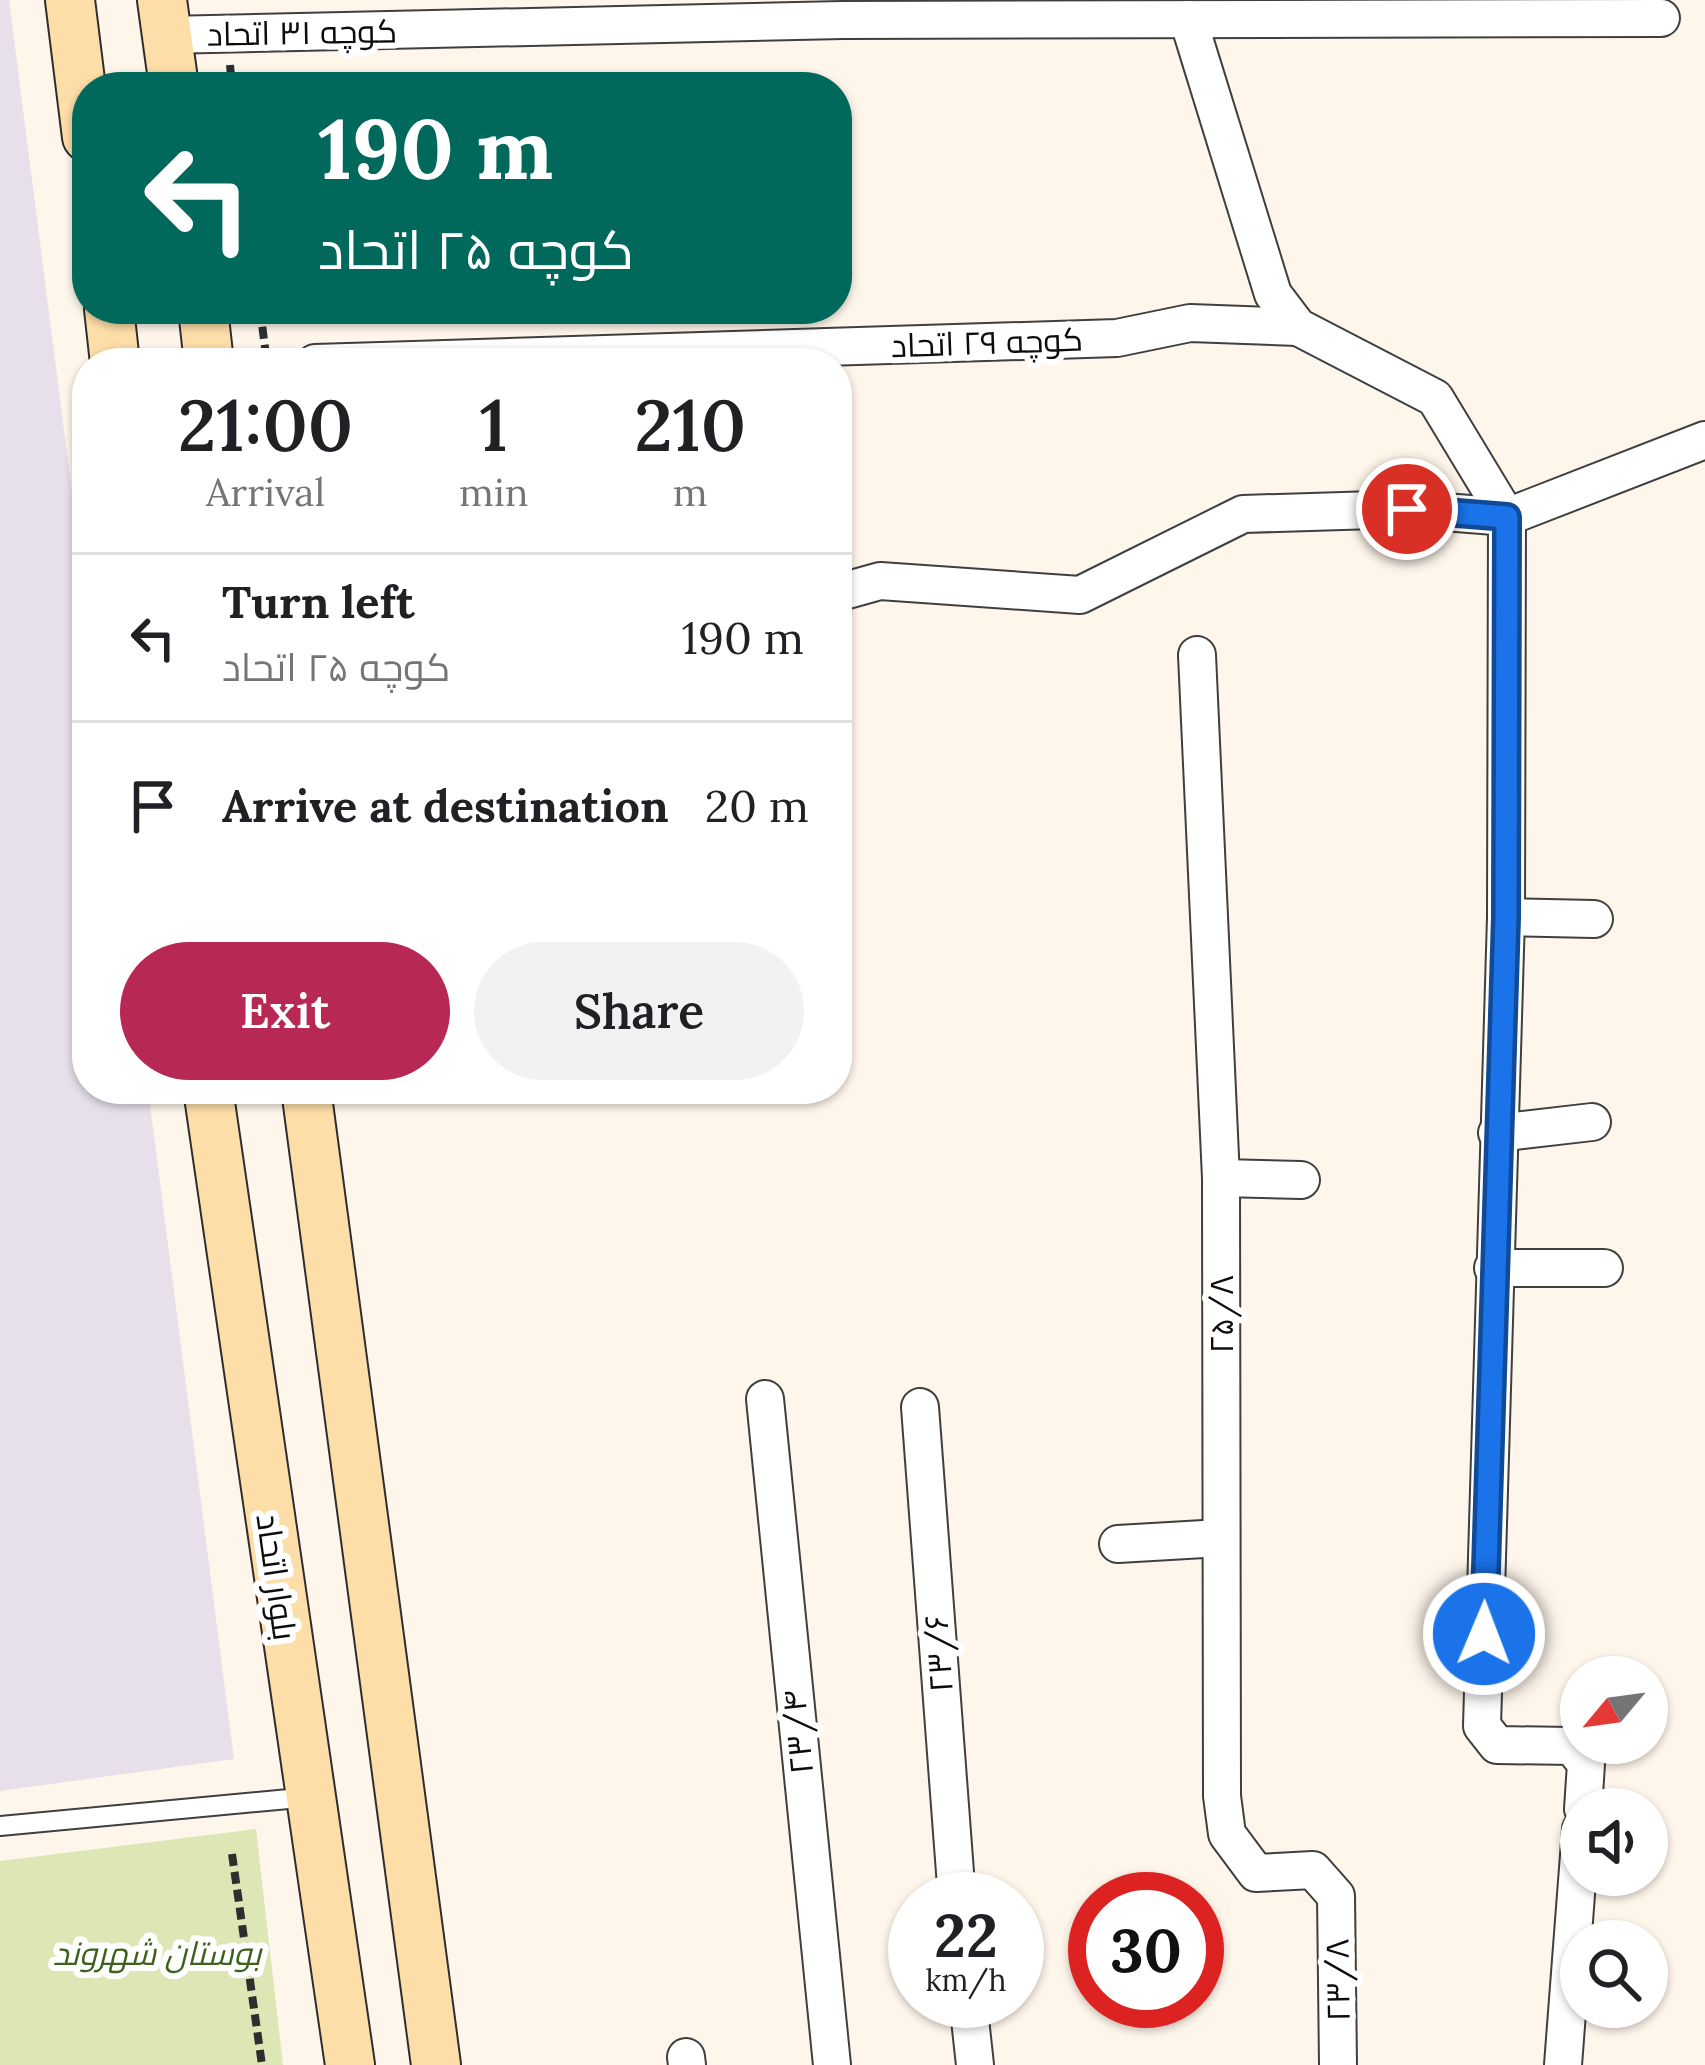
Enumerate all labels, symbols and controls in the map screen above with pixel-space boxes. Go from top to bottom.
street label: کوچه ۳۱ اتحاد [207,9,397,56]
text: 190 m [318,94,553,202]
icon: left [120,120,276,276]
text: کوچه ۲۵ اتحاد [318,215,634,284]
street label: کوچه ۲۹ اتحاد [890,318,1084,367]
text: 21:00 [178,379,353,471]
text: 1 [480,379,508,471]
text: 210 [634,379,746,471]
pin [1356,458,1458,560]
text: Arrival [206,467,325,517]
text: min [459,467,528,517]
text: m [673,467,708,517]
icon: arrive [1374,476,1440,542]
text: Turn left [222,573,415,630]
icon: left [120,605,186,671]
text: 190 m [682,609,804,666]
text: کوچه ۲۵ اتحاد [222,642,450,692]
icon: arrive [120,773,186,839]
text: Arrive at destination [222,777,669,834]
text: 20 m [705,777,809,834]
button: Exit [120,942,450,1080]
button: Share [474,942,804,1080]
street label: ۲۵/۸ [1200,1275,1242,1353]
street label: بلوار اتحاد [247,1511,307,1643]
position arrow [1421,1571,1547,1697]
street label: ۲۳/۶ [914,1613,962,1693]
north arrow [1560,1656,1668,1764]
map controls [1560,1656,1668,2028]
street label: ۲۳/۴ [772,1688,822,1776]
button: sound [1560,1788,1668,1896]
speed limit sign: 30 [1068,1872,1224,2028]
text: 22 [934,1897,998,1973]
button: search [1560,1920,1668,2028]
park label: بوستان شهروند [53,1932,264,1974]
street label: ۲۳/۸ [1315,1938,1359,2022]
text: km/h [925,1961,1007,1999]

